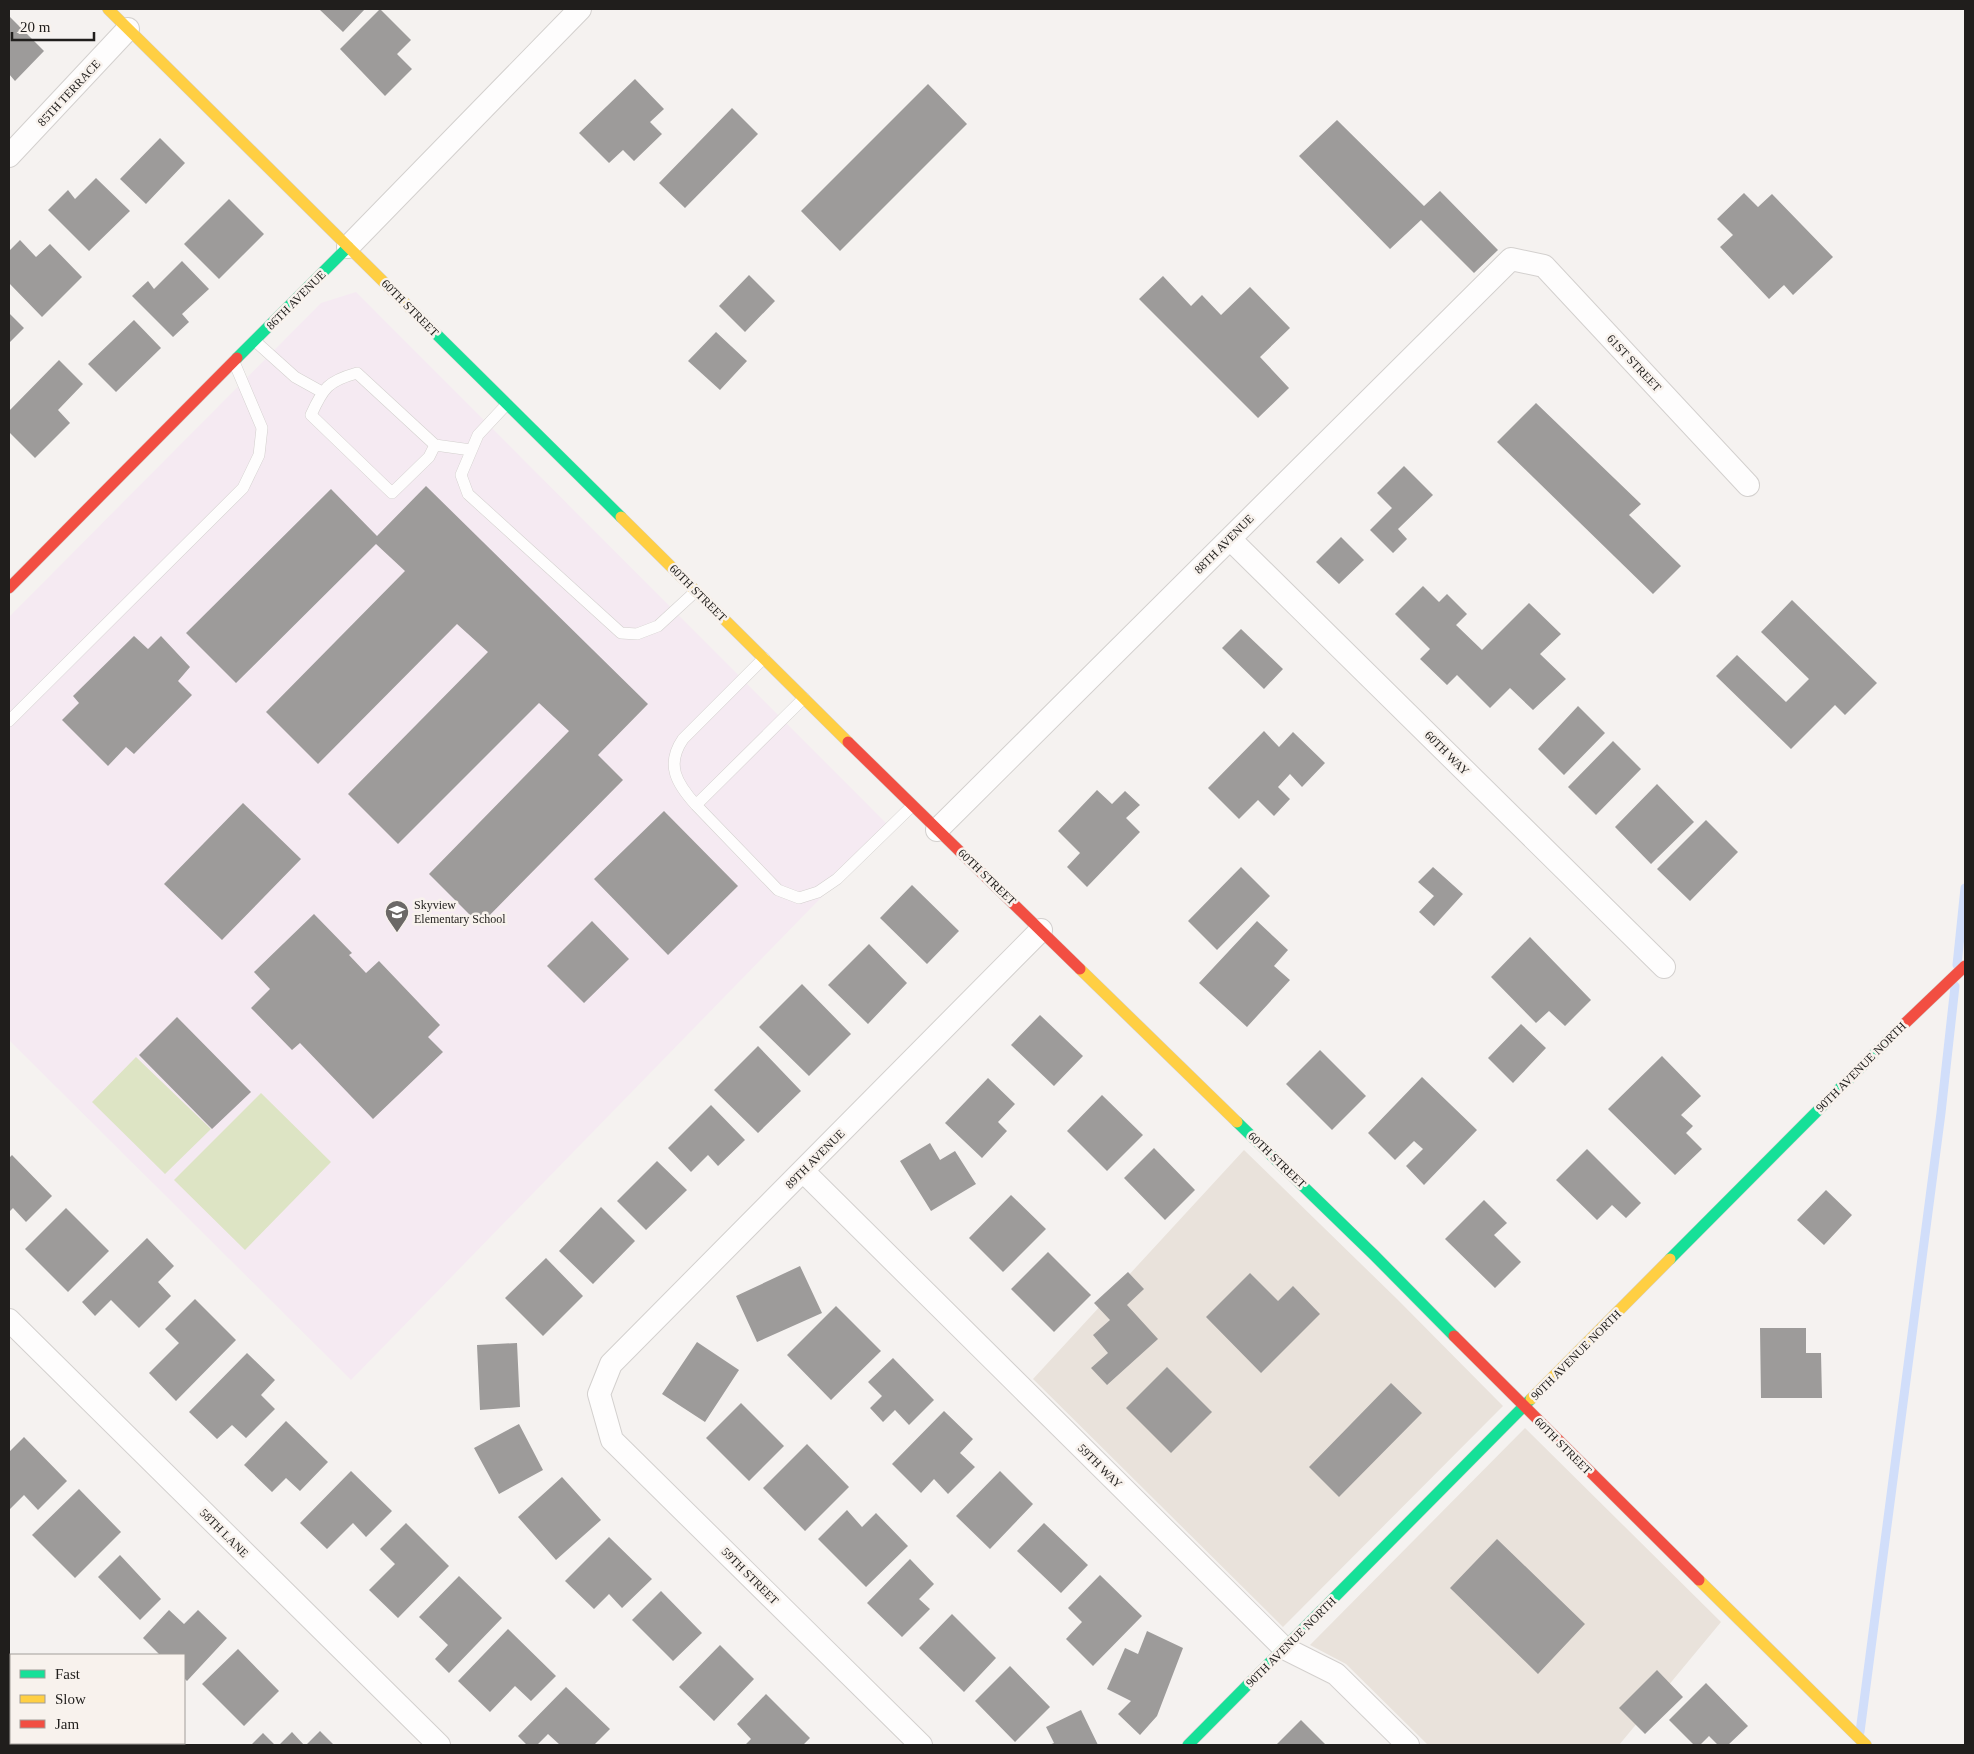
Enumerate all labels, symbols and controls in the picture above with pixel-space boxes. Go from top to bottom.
scale bar [12,10,95,42]
text: 20 m [20,19,51,35]
street label: 85TH TERRACE [35,57,103,129]
street label: 86TH AVENUE [263,267,329,333]
street label: 60TH STREET [379,277,442,340]
street label: 61ST STREET [1604,332,1664,395]
street label: 88TH AVENUE [1191,511,1257,577]
street label: 60TH STREET [667,562,730,625]
street label: 60TH WAY [1422,728,1472,778]
street label: 60TH STREET [955,846,1019,909]
place label: Skyview Elementary School [414,898,506,926]
school or university icon: Skyview Elementary School [384,899,410,933]
street label: 90TH AVENUE NORTH [1813,1019,1909,1115]
street label: 89TH AVENUE [782,1126,848,1192]
street label: 60TH STREET [1245,1129,1309,1192]
street label: 90TH AVENUE NORTH [1528,1307,1624,1403]
street label: 60TH STREET [1532,1415,1595,1478]
street label: 59TH WAY [1075,1441,1125,1491]
street label: 58TH LANE [197,1506,251,1560]
street label: 59TH STREET [719,1545,782,1608]
street label: 90TH AVENUE NORTH [1243,1594,1339,1690]
legend [10,1654,185,1744]
text: Fast [55,1666,81,1682]
text: Slow [55,1691,86,1707]
text: Jam [55,1716,79,1732]

